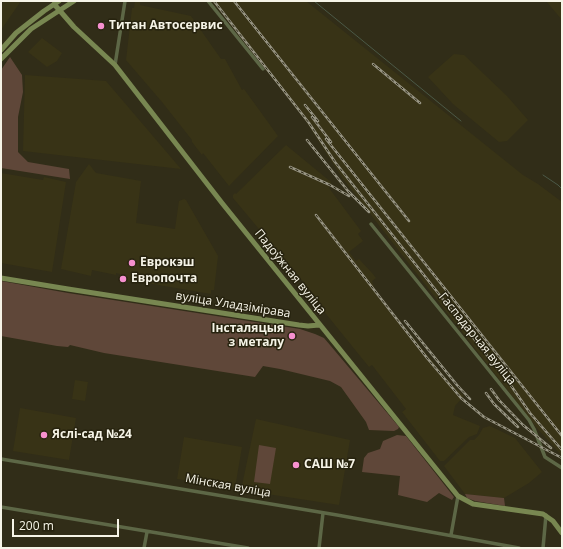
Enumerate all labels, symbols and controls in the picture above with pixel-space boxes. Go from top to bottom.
place label: Титан Автосервис [109,19,223,33]
marker: Титан Автосервис [96,21,106,31]
street label: Падоўжная вуліца [251,227,329,317]
place label: Еврокэш [140,256,194,270]
marker: Еврокэш [127,258,137,268]
place label: Европочта [131,272,197,286]
marker: Европочта [118,274,128,284]
street label: вуліца Уладзімірава [175,289,291,321]
street label: Гаспадарчая вуліца [435,290,519,388]
place label: Інсталяцыя з металу [212,322,284,350]
marker: Інсталяцыя з металу [287,331,297,341]
place label: Яслі-сад №24 [52,428,132,442]
marker: Яслі-сад №24 [39,430,49,440]
place label: САШ №7 [304,458,355,472]
marker: САШ №7 [291,460,301,470]
street label: Мінская вуліца [184,471,272,501]
scale bar [14,511,121,537]
text: 200 m [19,517,54,534]

